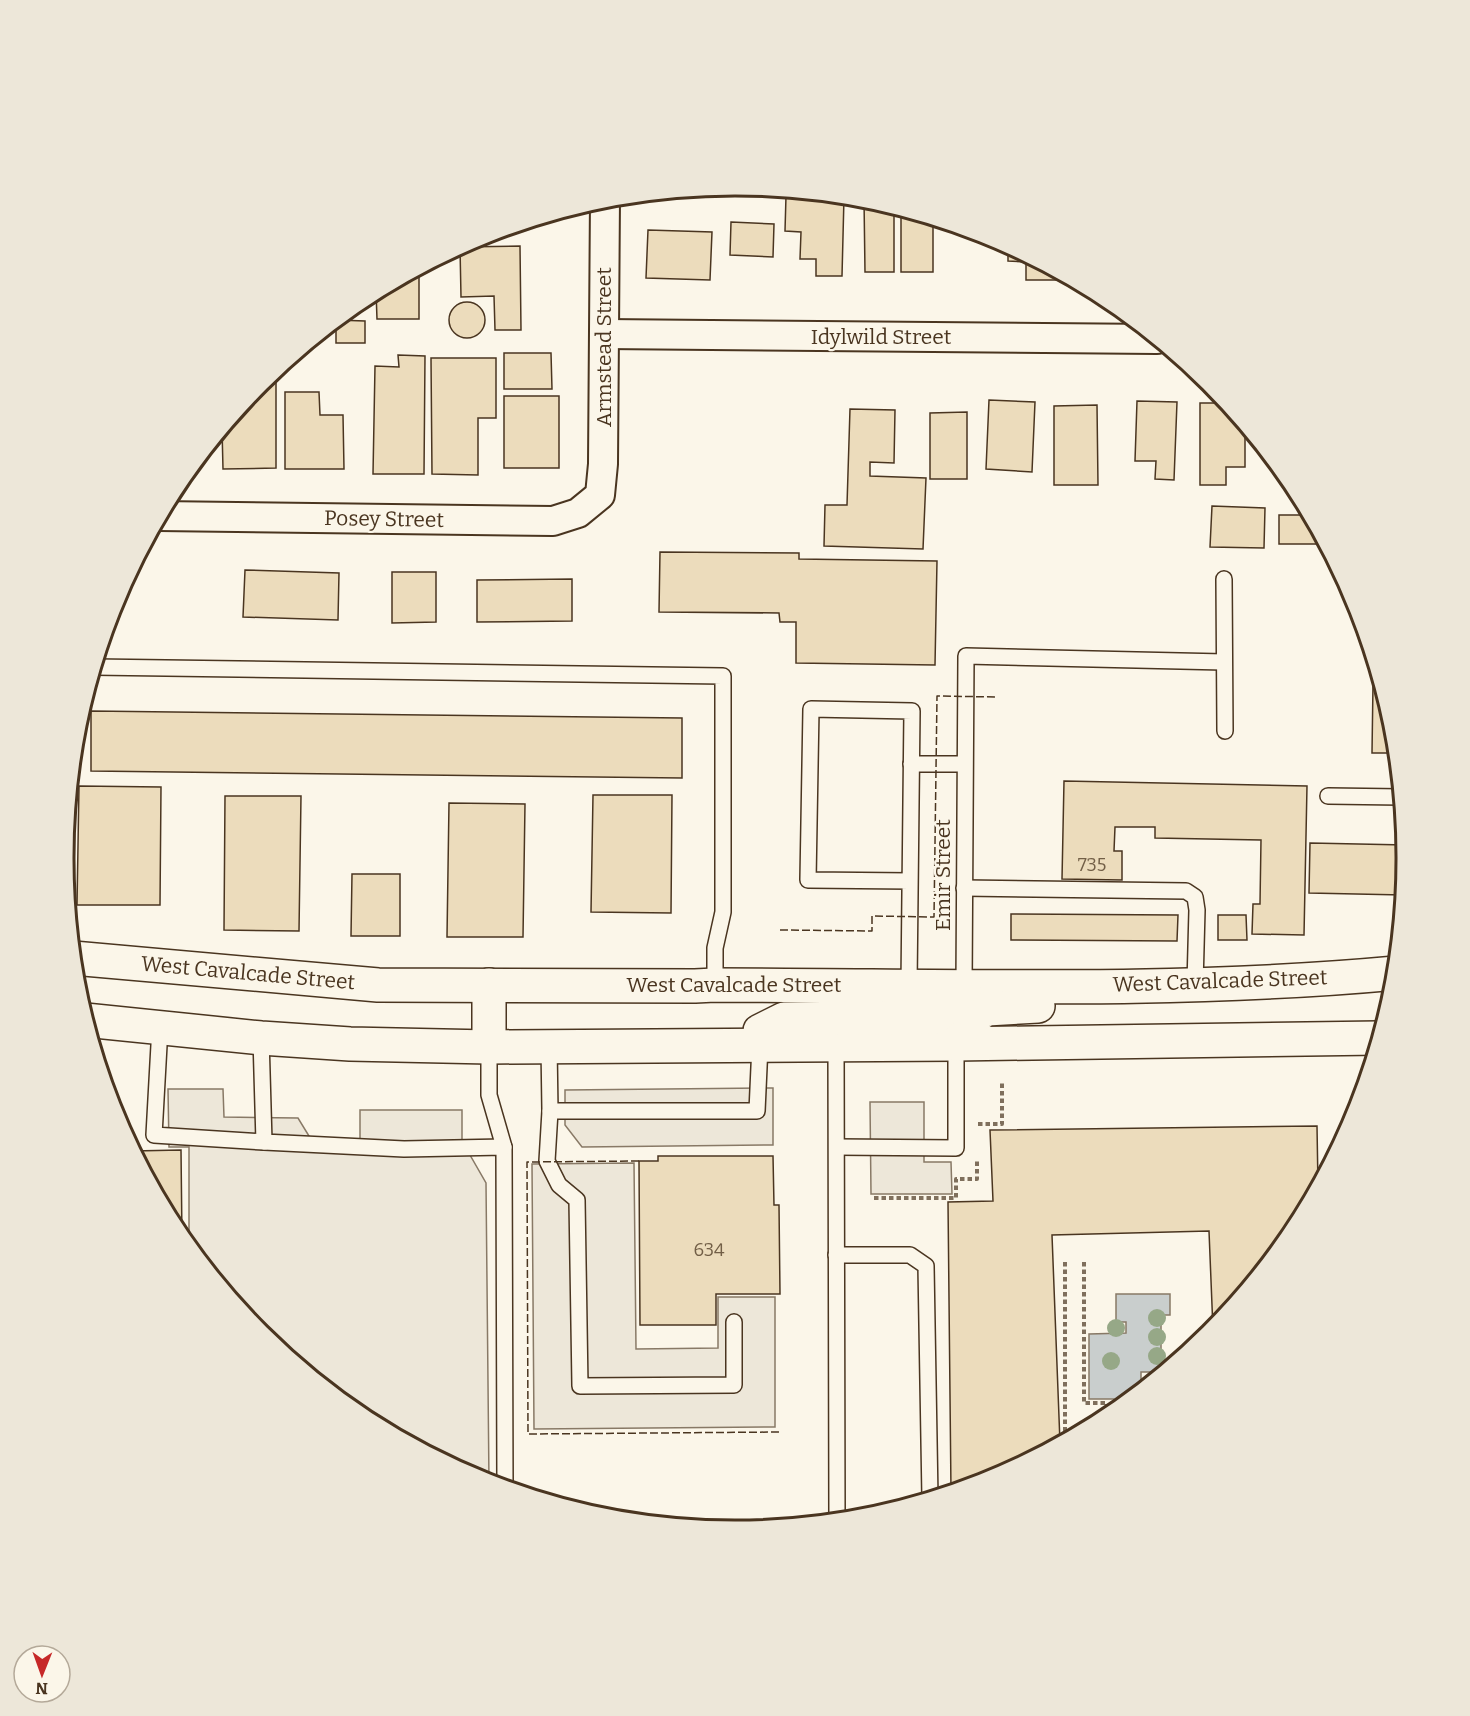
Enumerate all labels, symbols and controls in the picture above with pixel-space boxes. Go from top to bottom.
street label: Armstead Street [591,267,617,427]
street label: Idylwild Street [811,324,952,350]
street label: Posey Street [324,505,445,533]
street label: Emir Street [930,819,956,931]
house number: 735 [1078,854,1106,876]
street label: West Cavalcade Street [140,951,357,995]
street label: West Cavalcade Street [1112,964,1328,998]
street label: West Cavalcade Street [627,972,842,998]
house number: 634 [693,1239,725,1261]
north arrow [12,1644,72,1704]
text: N [35,1679,48,1698]

